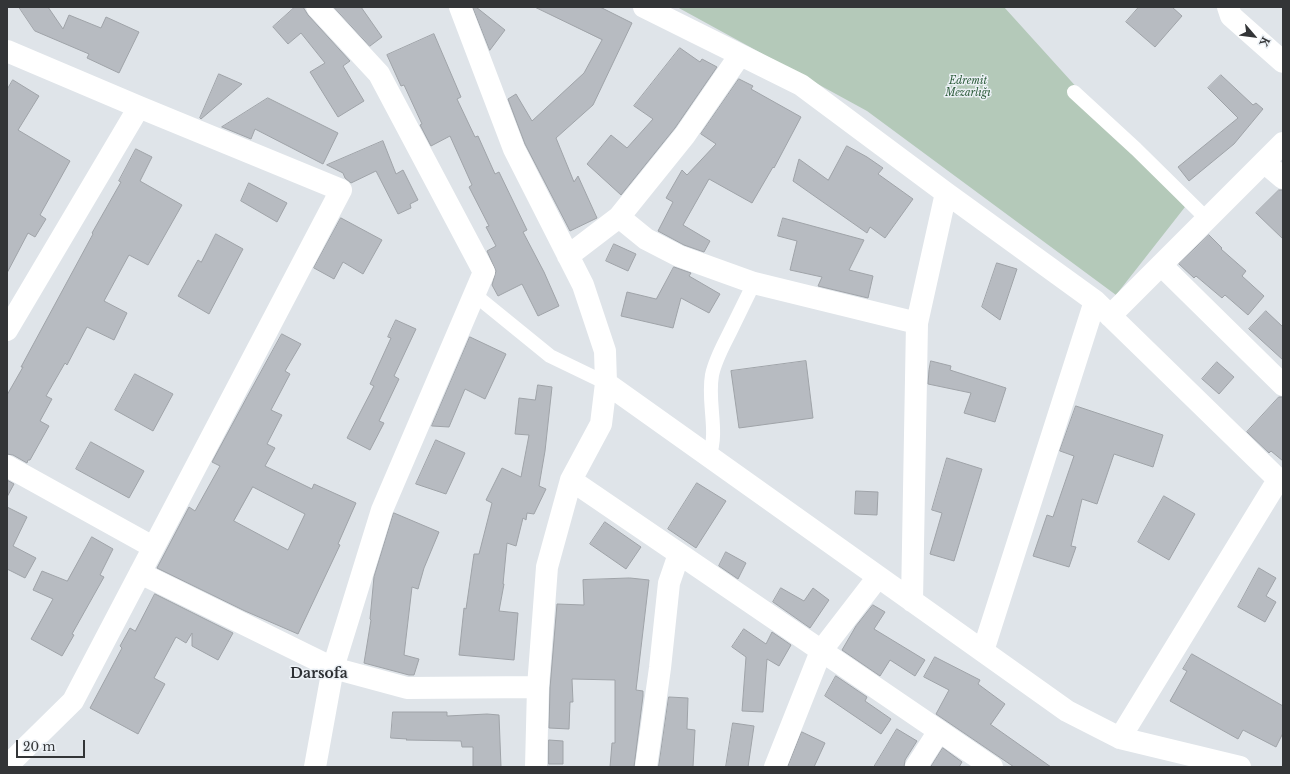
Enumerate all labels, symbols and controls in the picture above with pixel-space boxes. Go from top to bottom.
north arrow [1234,16,1274,56]
text: K [1256,34,1273,49]
park label: Edremit Mezarlığı [945,75,991,98]
district label: Darsofa [290,666,348,682]
scale bar [18,732,87,758]
text: 20 m [23,739,55,754]

